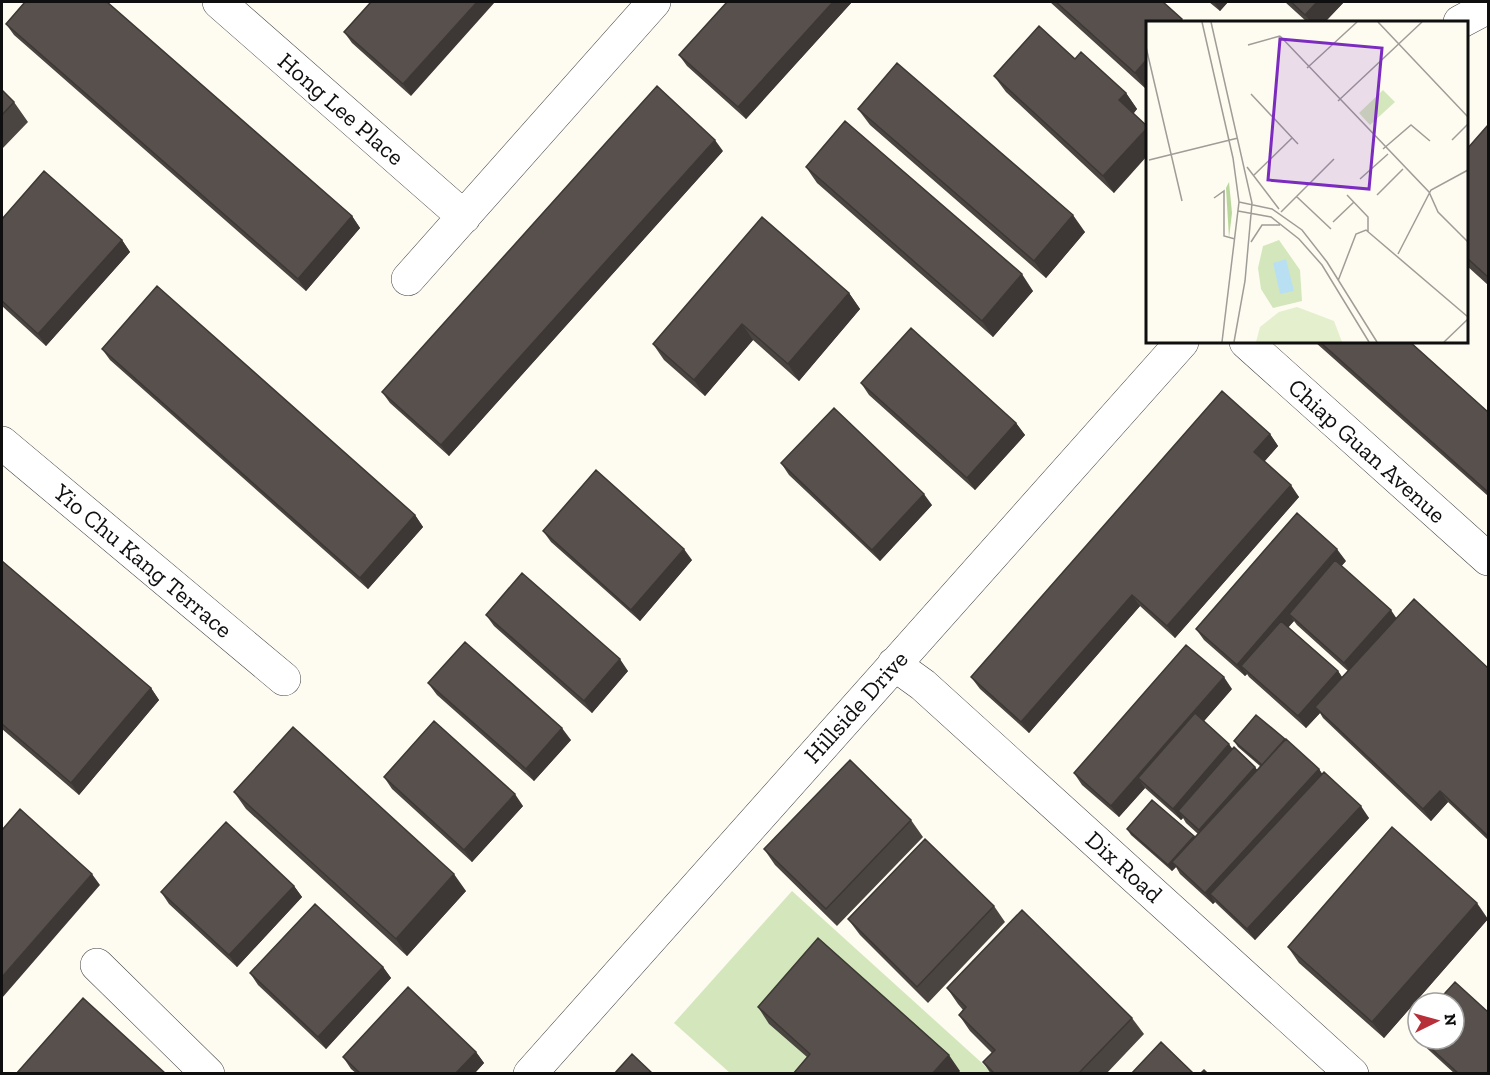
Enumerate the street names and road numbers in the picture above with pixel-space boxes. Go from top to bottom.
street label: Hong Lee Place [272,46,410,171]
street label: Chiap Guan Avenue [1283,372,1452,529]
street label: Yio Chu Kang Terrace [47,477,239,644]
street label: Hillside Drive [798,644,914,769]
street label: Dix Road [1080,825,1169,909]

